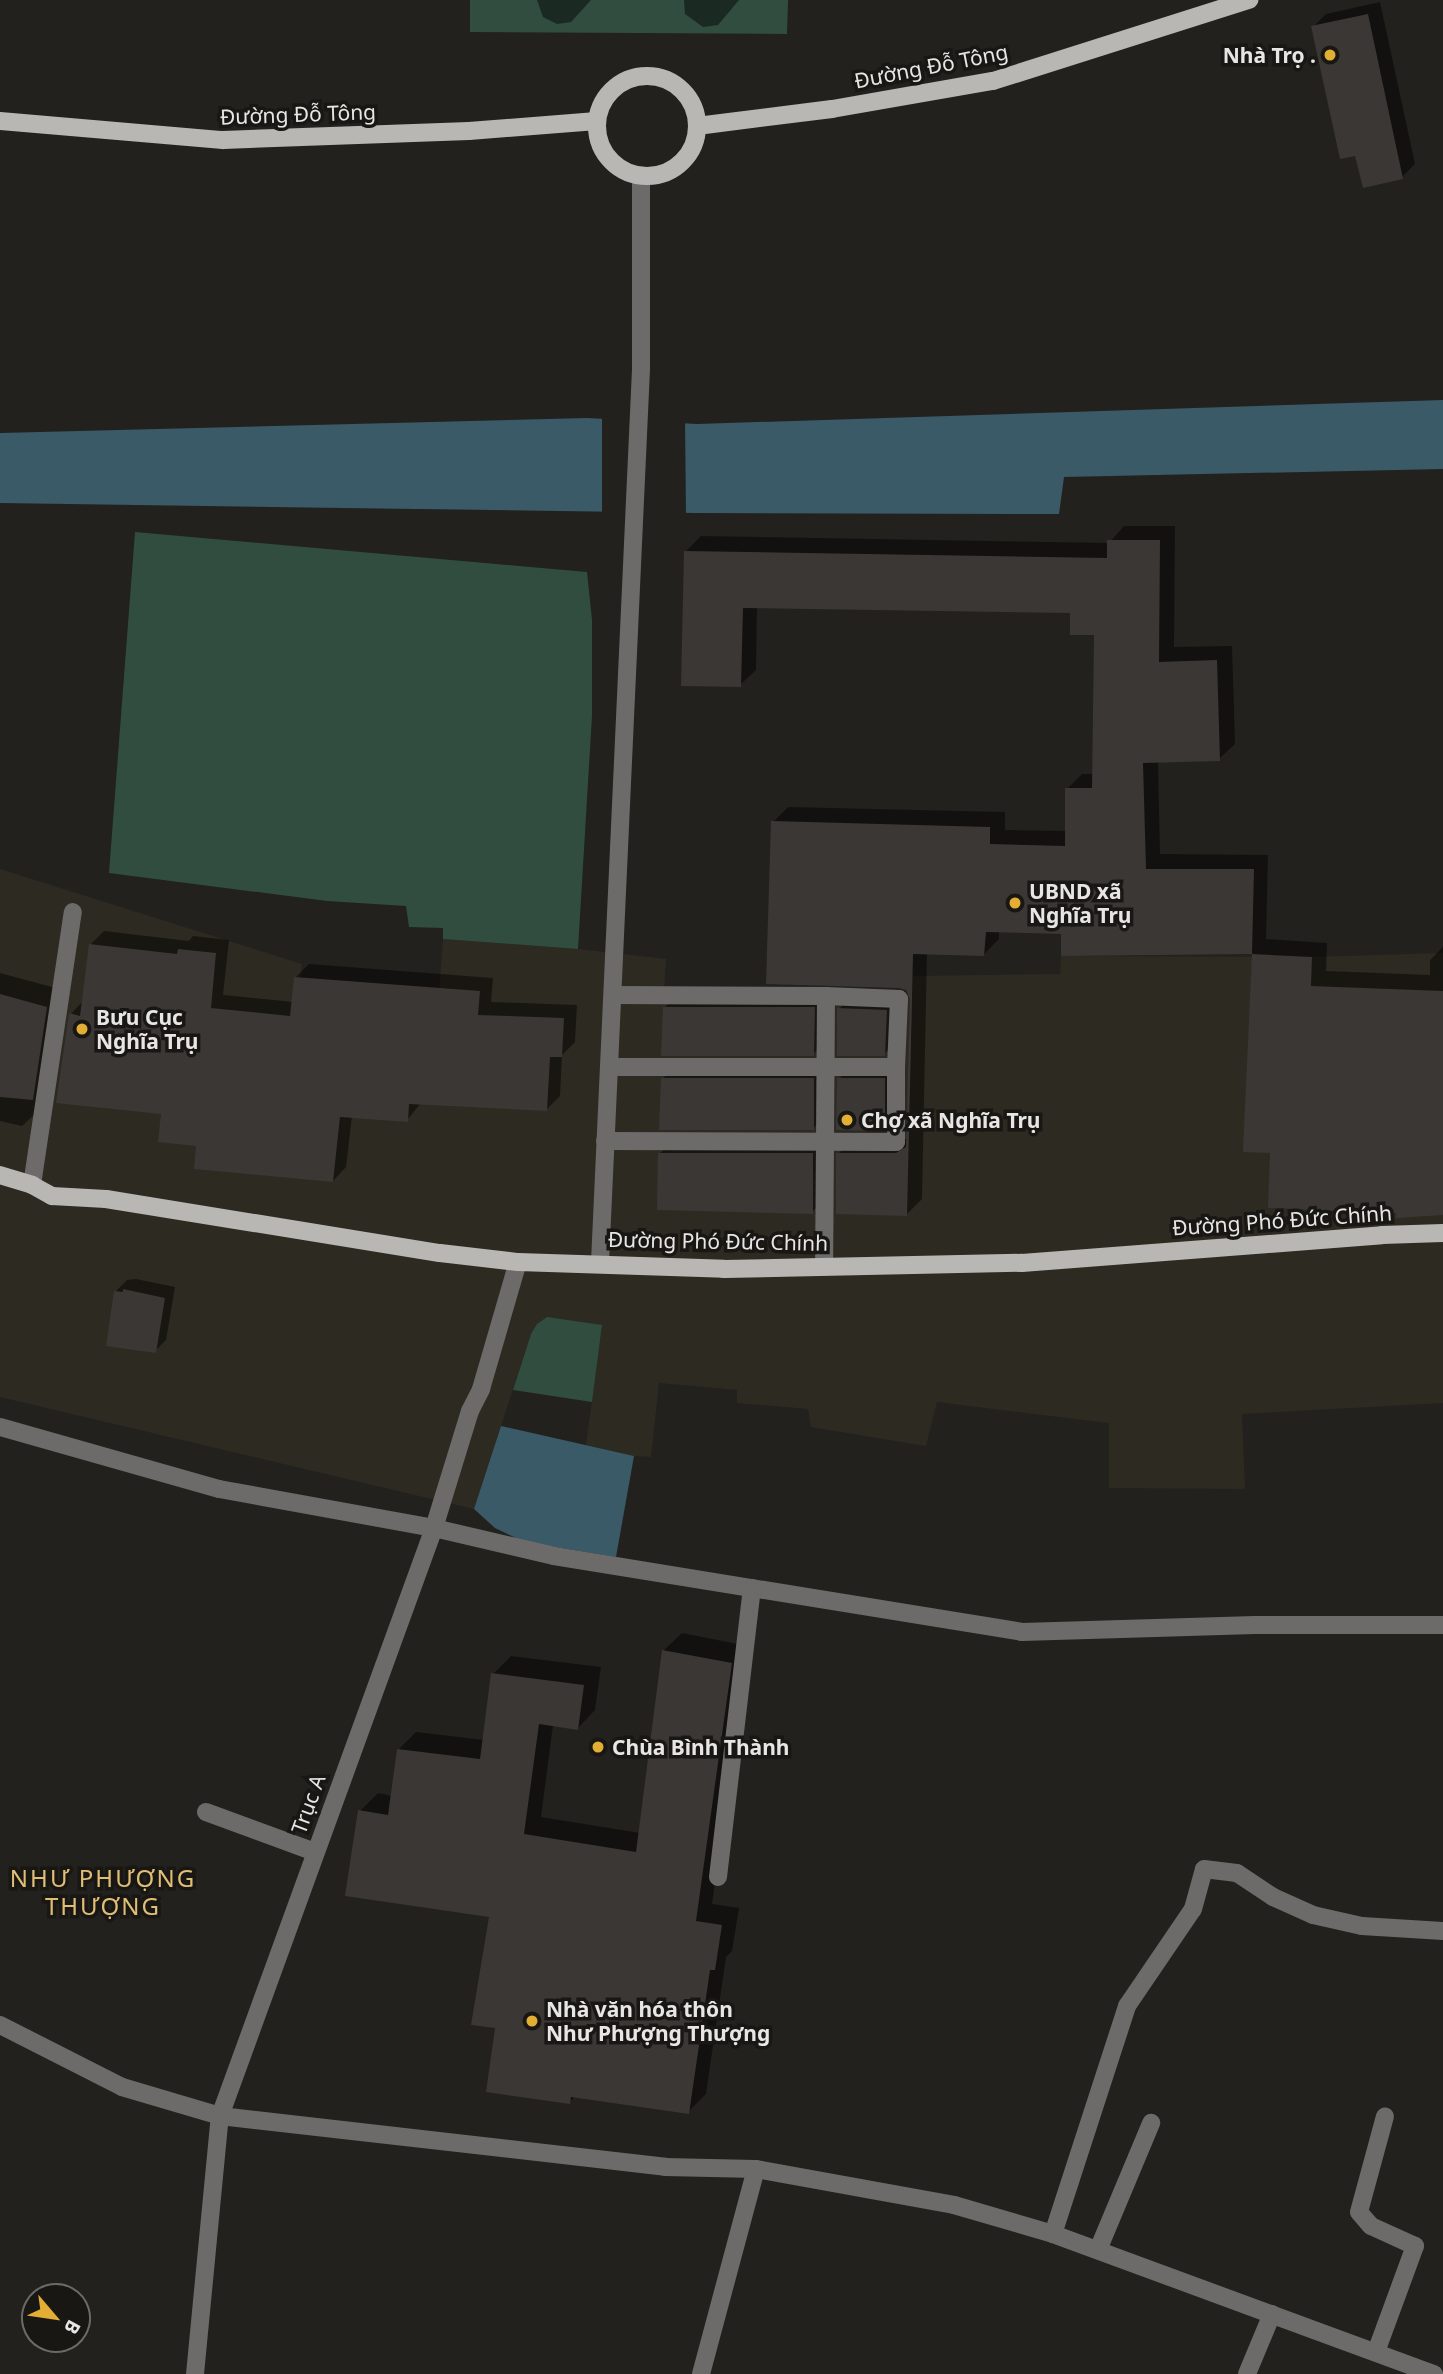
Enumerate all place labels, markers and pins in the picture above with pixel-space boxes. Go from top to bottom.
place label: Nhà Trọ . [1223,42,1316,68]
marker: Nhà Trọ . [1322,47,1338,63]
place label: UBND xã Nghĩa Trụ [1029,878,1131,928]
marker: UBND xã Nghĩa Trụ [1007,895,1023,911]
place label: Bưu Cục Nghĩa Trụ [96,1004,198,1054]
marker: Bưu Cục Nghĩa Trụ [74,1021,90,1037]
place label: Chợ xã Nghĩa Trụ [861,1107,1040,1133]
marker: Chợ xã Nghĩa Trụ [839,1112,855,1128]
place label: Chùa Bình Thành [612,1734,789,1760]
marker: Chùa Bình Thành [590,1739,606,1755]
place label: Nhà văn hóa thôn Như Phượng Thượng [546,1996,770,2046]
marker: Nhà văn hóa thôn Như Phượng Thượng [524,2013,540,2029]

